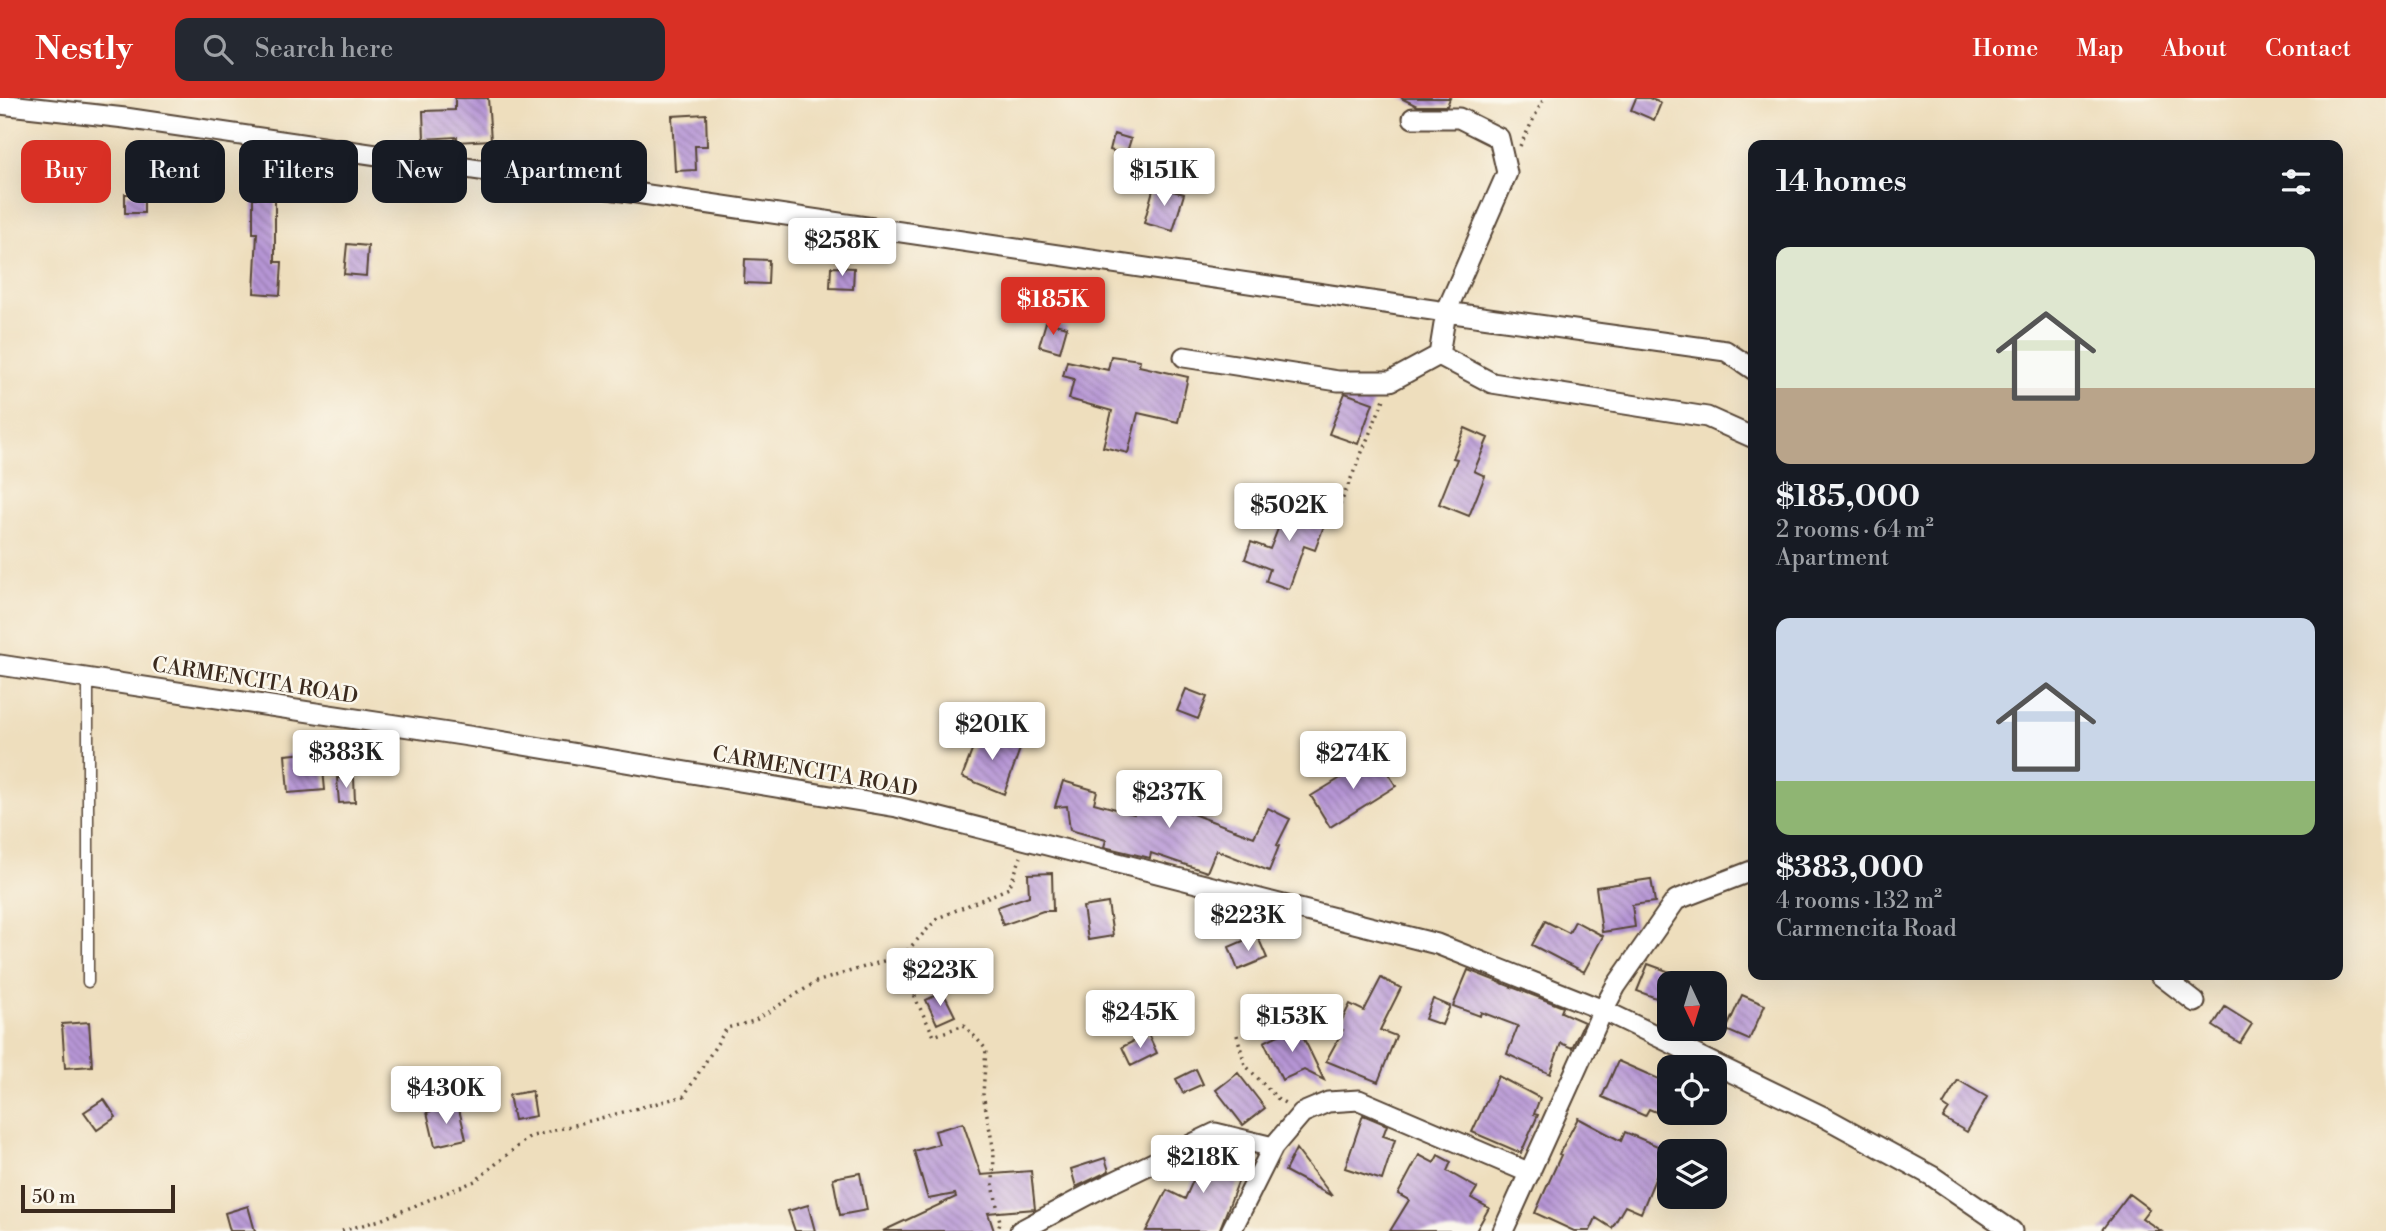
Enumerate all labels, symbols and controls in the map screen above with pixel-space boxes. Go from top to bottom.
search box [175,18,665,81]
text: Nestly [35,29,133,70]
icon: search [199,30,237,68]
text: Search here [255,33,393,65]
text: Home [1973,34,2038,64]
text: Map [2076,34,2124,64]
text: About [2162,34,2227,64]
text: Contact [2265,34,2351,64]
chip: Buy [21,140,111,203]
chip: Rent [125,140,225,203]
chip: Filters [239,140,358,203]
chip: New [372,140,467,203]
chip: Apartment [481,140,647,203]
pin: $151K [1115,148,1213,208]
text: $151K [1130,157,1198,185]
text: 14 homes [1776,163,1907,201]
icon: filters [2277,163,2315,201]
pin: $258K [793,218,891,278]
text: $258K [804,227,880,255]
pin: $185K [1004,278,1102,337]
text: $185K [1017,286,1089,314]
icon: home [1983,293,2109,419]
text: $185,000 [1776,478,1920,516]
pin: $502K [1240,484,1338,543]
text: $502K [1250,492,1328,520]
text: 2 rooms · 64 m² [1776,516,1934,544]
text: Apartment [1776,544,1889,572]
street label: CARMENCITA ROAD [150,652,360,710]
icon: home [1983,664,2109,790]
pin: $201K [943,702,1041,762]
text: $201K [955,711,1029,739]
pin: $383K [297,730,395,790]
pin: $274K [1304,732,1402,791]
text: $383K [309,739,383,767]
text: $274K [1316,740,1390,768]
street label: CARMENCITA ROAD [710,741,920,803]
pin: $237K [1120,770,1218,830]
text: $237K [1132,779,1206,807]
text: $383,000 [1776,849,1924,887]
text: 4 rooms · 132 m² [1776,887,1942,915]
pin: $223K [1199,894,1297,953]
text: $223K [1211,902,1285,930]
text: Carmencita Road [1776,915,1956,943]
pin: $223K [891,948,989,1008]
text: $223K [903,957,977,985]
north arrow [1657,971,1727,1041]
map controls [1657,971,1727,1209]
pin: $245K [1091,990,1189,1050]
pin: $153K [1243,995,1341,1054]
text: $245K [1102,999,1178,1027]
text: $153K [1256,1003,1328,1031]
button: locate [1657,1055,1727,1125]
pin: $430K [397,1066,495,1126]
text: $430K [407,1075,485,1103]
pin: $218K [1154,1136,1252,1195]
button: layers [1657,1139,1727,1209]
text: $218K [1167,1144,1239,1172]
scale bar [21,1182,175,1214]
text: 50 m [32,1185,76,1209]

